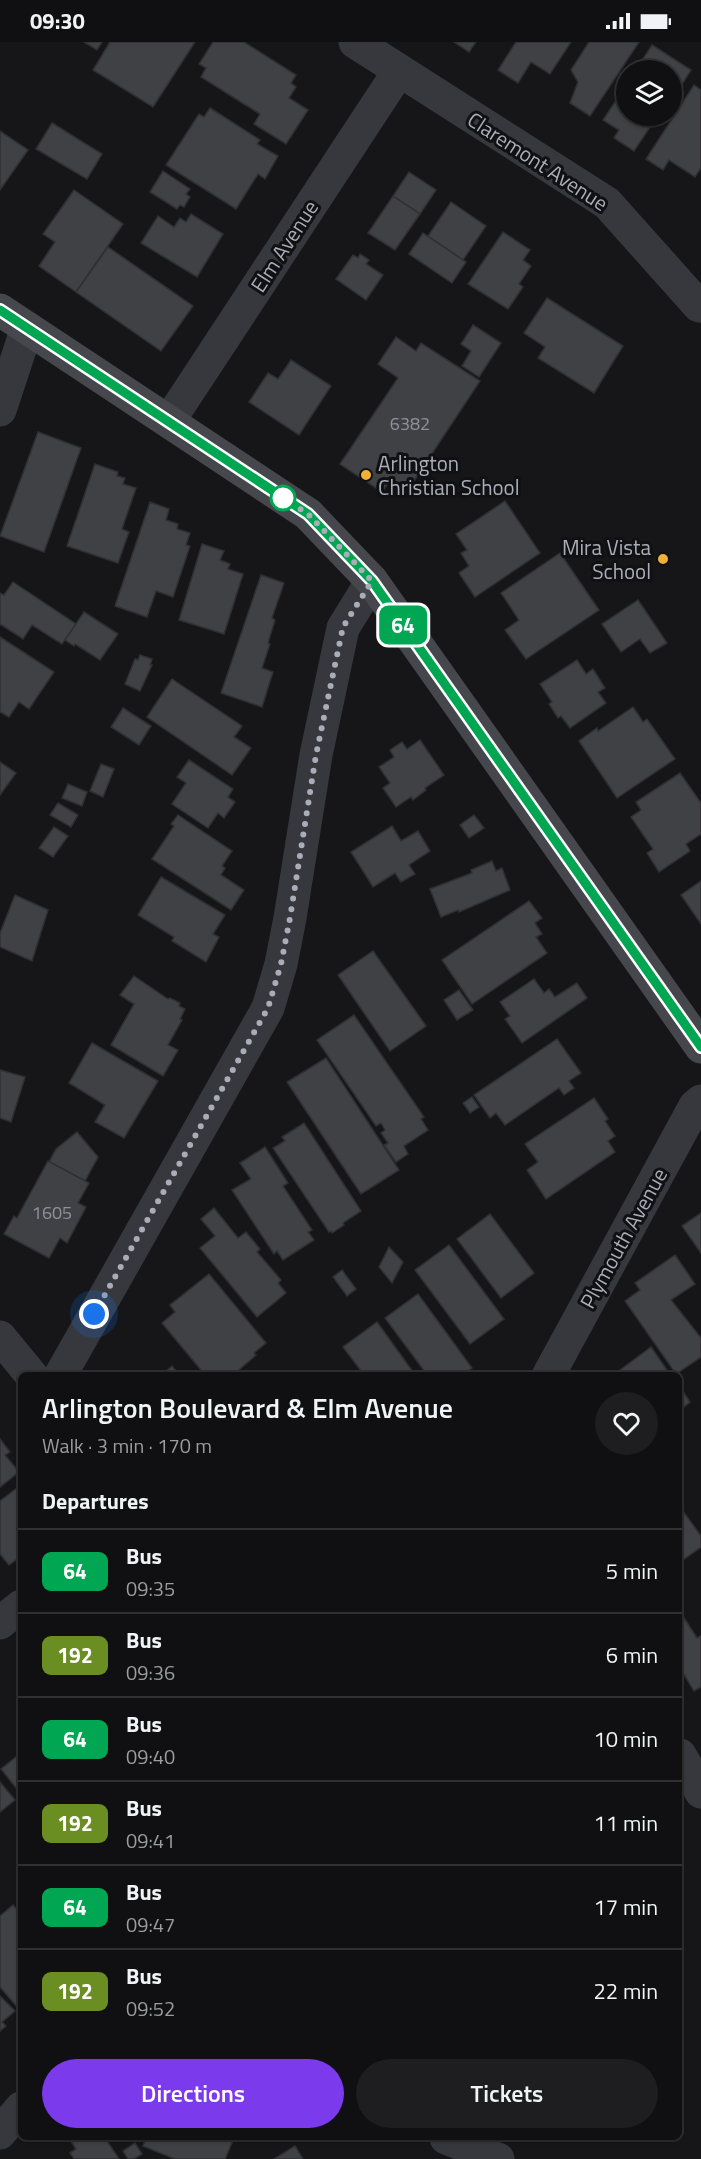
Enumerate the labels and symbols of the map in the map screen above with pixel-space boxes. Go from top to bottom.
street label: Claremont Avenue [461,103,615,219]
street label: Elm Avenue [242,194,326,298]
house number: 6382 [390,410,430,437]
place label: Arlington Christian School [378,447,520,503]
marker: Arlington Christian School [359,468,373,482]
unlabelled marker [270,485,296,511]
place label: Mira Vista School [562,531,651,587]
marker: Mira Vista School [656,552,670,566]
line badge: 64 [376,606,430,644]
street label: Plymouth Avenue [571,1162,675,1314]
house number: 1605 [32,1199,72,1226]
your location [79,1299,109,1329]

